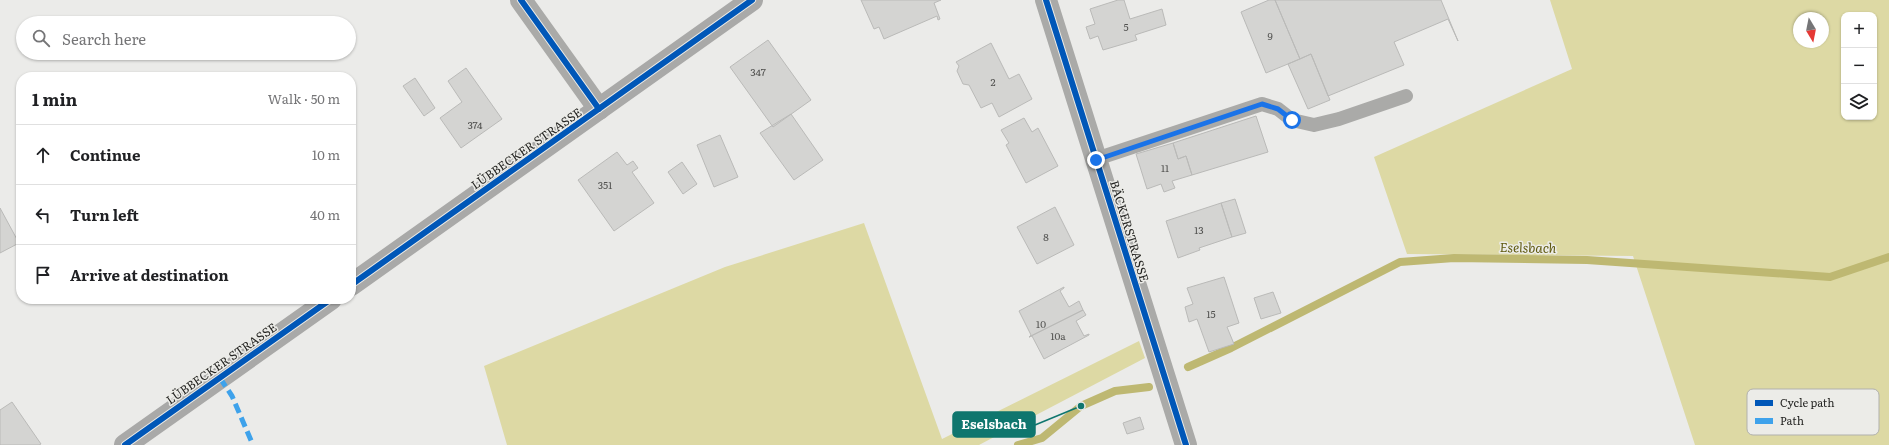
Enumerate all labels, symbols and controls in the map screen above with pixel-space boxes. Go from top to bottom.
north arrow [1793,12,1829,48]
map controls [1841,12,1877,120]
button: + [1841,12,1877,48]
search box [16,16,356,60]
house number: 5 [1123,19,1129,34]
icon: search [30,27,52,49]
text: Search here [62,27,146,50]
house number: 9 [1267,28,1273,43]
button: − [1841,48,1877,84]
house number: 347 [750,64,766,79]
house number: 2 [990,74,996,89]
button: layers [1841,84,1877,120]
text: 1 min [32,86,77,111]
text: Walk · 50 m [268,89,340,108]
street label: LÜBBECKER STRASSE [467,103,585,193]
route start [1283,111,1301,129]
house number: 374 [468,117,483,132]
text: Continue [70,143,140,166]
icon: ahead [32,144,54,166]
text: 10 m [312,145,340,164]
route end [1087,151,1105,169]
house number: 11 [1161,160,1169,175]
house number: 351 [598,177,612,192]
street label: BÄCKERSTRASSE [1106,178,1154,284]
text: Turn left [70,203,139,226]
icon: left [32,204,54,226]
text: 40 m [310,205,340,224]
house number: 13 [1194,222,1204,237]
house number: 8 [1043,229,1049,244]
water label: Eselsbach [1500,237,1557,257]
text: Arrive at destination [70,263,229,286]
icon: arrive [32,264,54,286]
house number: 15 [1206,306,1216,321]
house number: 10 [1036,316,1046,331]
street label: LÜBBECKER STRASSE [162,318,280,408]
house number: 10a [1050,328,1066,343]
legend [1747,389,1879,435]
text: Cycle path [1780,394,1835,410]
callout: Eselsbach [953,412,1035,437]
text: Path [1780,412,1804,428]
text: Eselsbach [961,414,1027,433]

